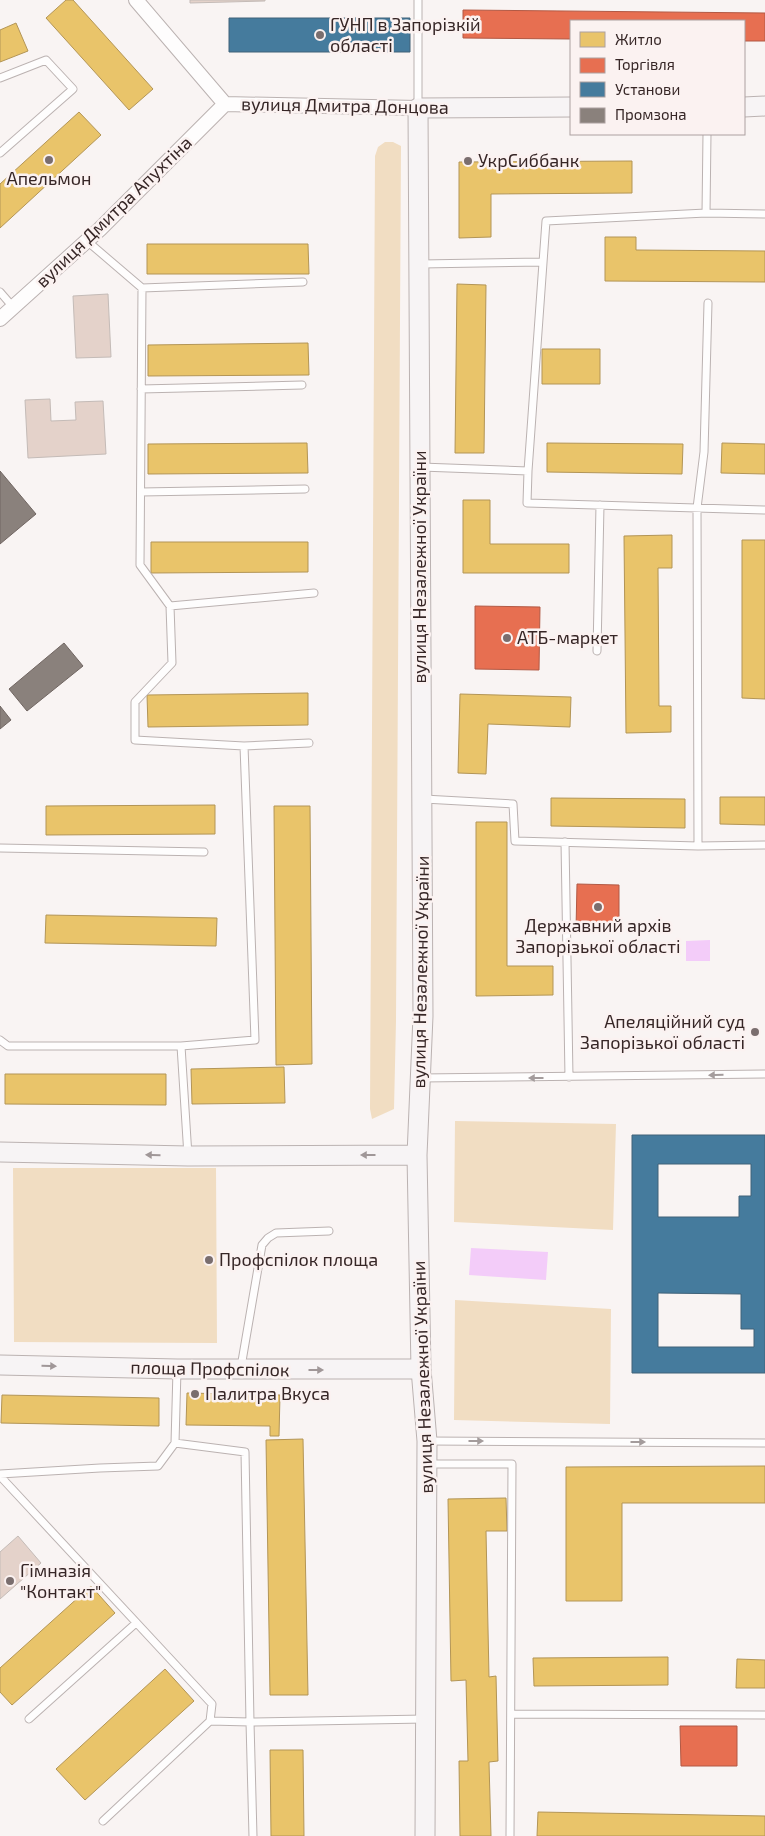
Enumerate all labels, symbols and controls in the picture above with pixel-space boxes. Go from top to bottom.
place label: ГУНП в Запорізкій області [330,13,481,56]
legend [570,20,745,135]
marker: ГУНП в Запорізкій області [314,29,326,41]
text: Житло [615,30,662,48]
text: Торгівля [615,55,675,73]
text: Установи [615,80,680,98]
street label: вулиця Дмитра Донцова [241,92,449,118]
text: Промзона [615,105,687,123]
street label: вулиця Дмитра Апухтіна [31,131,196,292]
place label: УкрСиббанк [478,149,580,171]
marker: Апельмон [43,154,55,166]
marker: УкрСиббанк [462,155,474,167]
place label: Апельмон [7,167,91,189]
street label: вулиця Незалежної України [408,450,430,684]
place label: АТБ-маркет [517,626,618,648]
marker: АТБ-маркет [501,632,513,644]
street label: вулиця Незалежної України [407,855,433,1089]
marker: Державний архів Запорізької області [592,901,604,913]
place label: Державний архів Запорізької області [516,914,680,957]
place label: Апеляційний суд Запорізької області [580,1010,745,1053]
marker: Апеляційний суд Запорізької області [749,1026,761,1038]
one-way arrow [708,1071,724,1079]
one-way arrow [528,1074,544,1082]
one-way arrow [145,1151,161,1159]
one-way arrow [360,1151,376,1159]
place label: Профспілок площа [219,1248,378,1270]
marker: Профспілок площа [203,1254,215,1266]
street label: вулиця Незалежної України [407,1260,437,1494]
street label: площа Профспілок [130,1356,290,1380]
one-way arrow [41,1362,57,1370]
one-way arrow [308,1366,324,1374]
place label: Палитра Вкуса [205,1382,330,1404]
marker: Палитра Вкуса [189,1388,201,1400]
one-way arrow [468,1438,484,1446]
one-way arrow [631,1439,647,1447]
place label: Гімназія "Контакт" [20,1559,101,1602]
marker: Гімназія "Контакт" [4,1575,16,1587]

